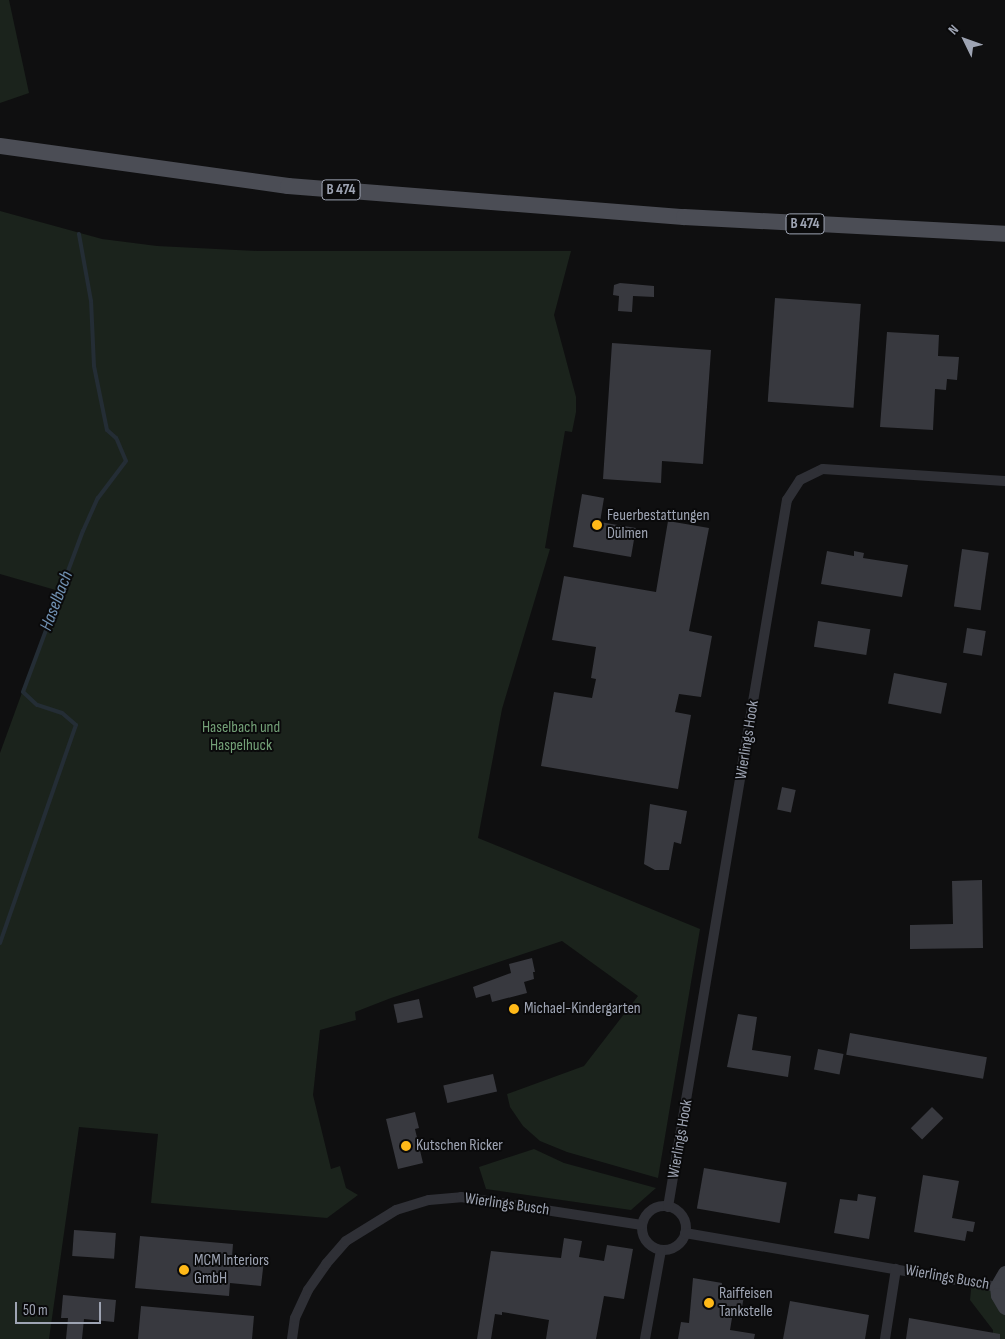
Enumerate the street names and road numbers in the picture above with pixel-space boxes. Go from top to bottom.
road number: B 474 [321,178,361,202]
road number: B 474 [785,212,825,236]
street label: Wierlings Hook [732,699,764,781]
street label: Wierlings Hook [665,1098,697,1180]
street label: Wierlings Busch [464,1190,550,1220]
street label: Wierlings Busch [903,1261,991,1295]

